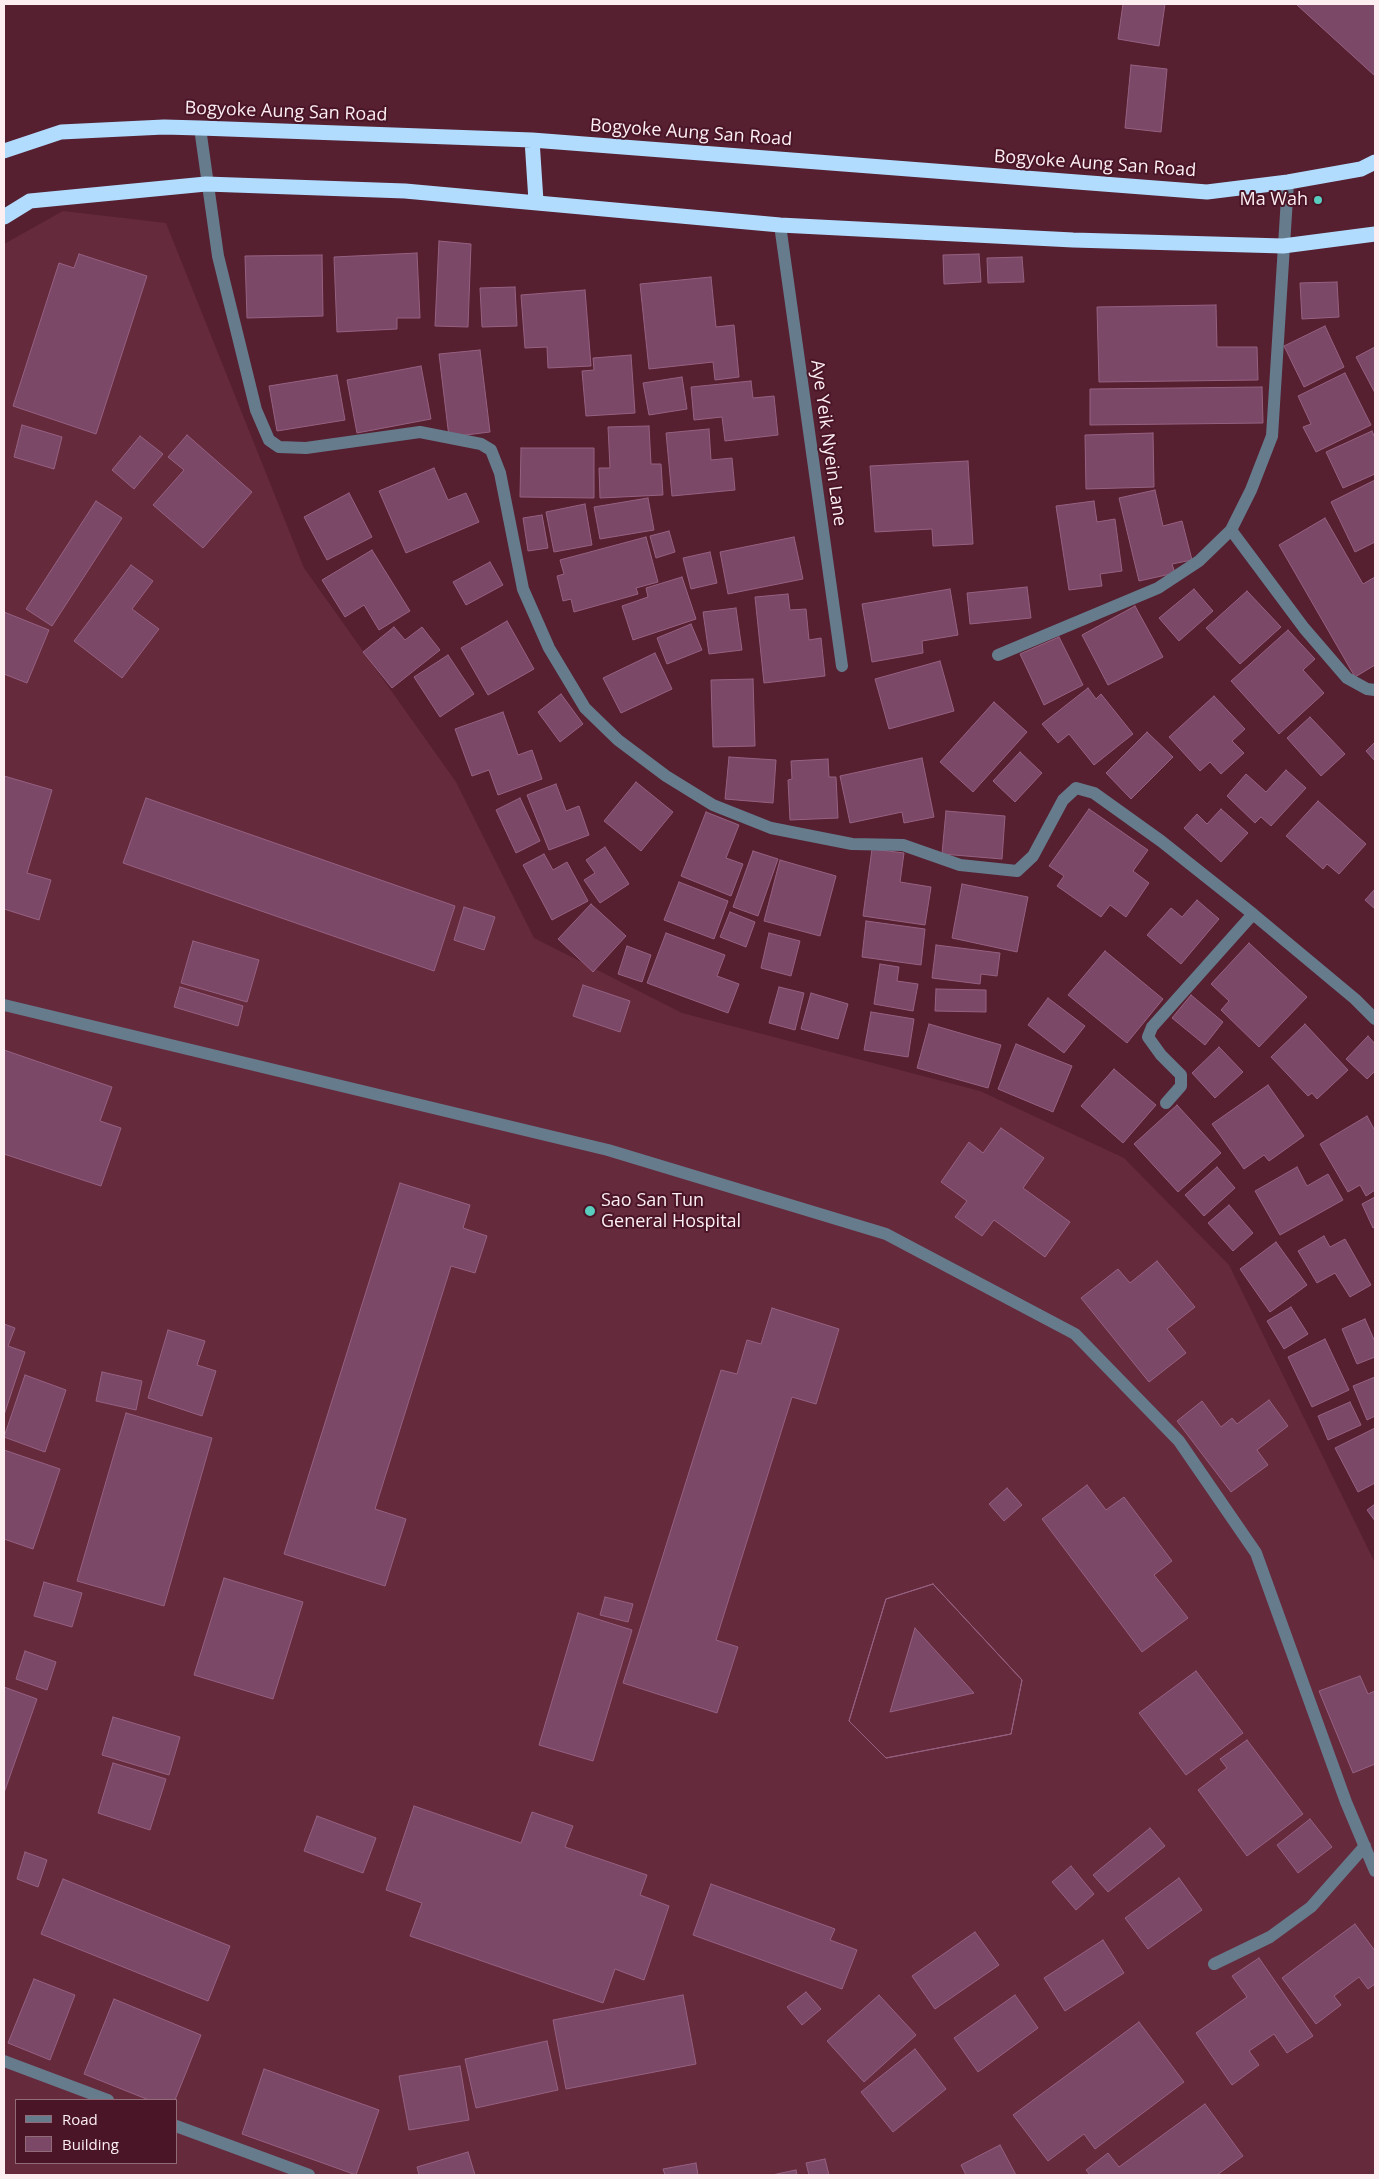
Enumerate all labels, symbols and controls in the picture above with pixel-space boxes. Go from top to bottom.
street label: Bogyoke Aung San Road [184,98,388,126]
street label: Bogyoke Aung San Road [589,115,793,151]
street label: Bogyoke Aung San Road [993,146,1197,182]
place label: Ma Wah [1239,189,1308,211]
marker: Ma Wah [1312,194,1324,206]
street label: Aye Yeik Nyein Lane [806,359,850,527]
place label: Sao San Tun General Hospital [601,1190,741,1232]
marker: Sao San Tun General Hospital [583,1204,597,1218]
legend [15,2099,178,2164]
text: Road [62,2109,98,2129]
text: Building [62,2134,119,2154]

